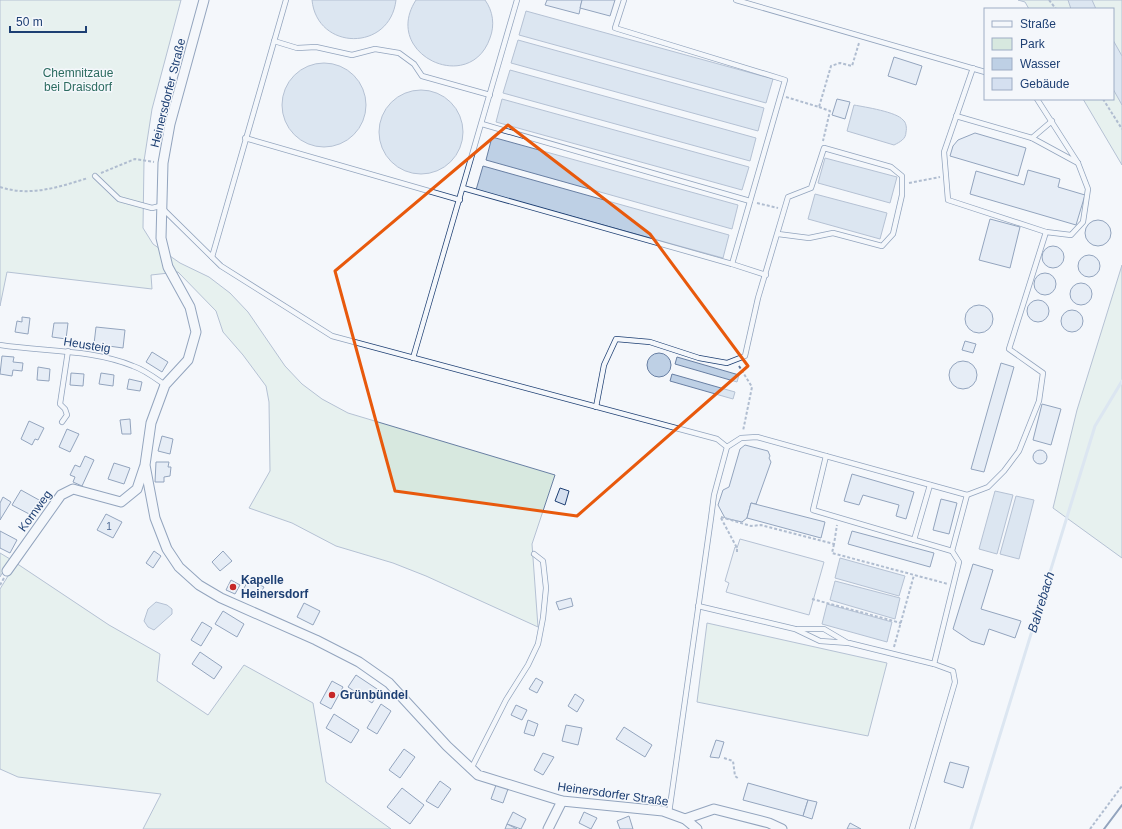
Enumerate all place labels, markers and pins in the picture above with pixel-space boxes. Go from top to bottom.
place label: Kapelle Heinersdorf [241,573,309,601]
marker: Kapelle Heinersdorf [228,582,238,592]
place label: Grünbündel [340,688,408,702]
marker: Grünbündel [327,690,337,700]

